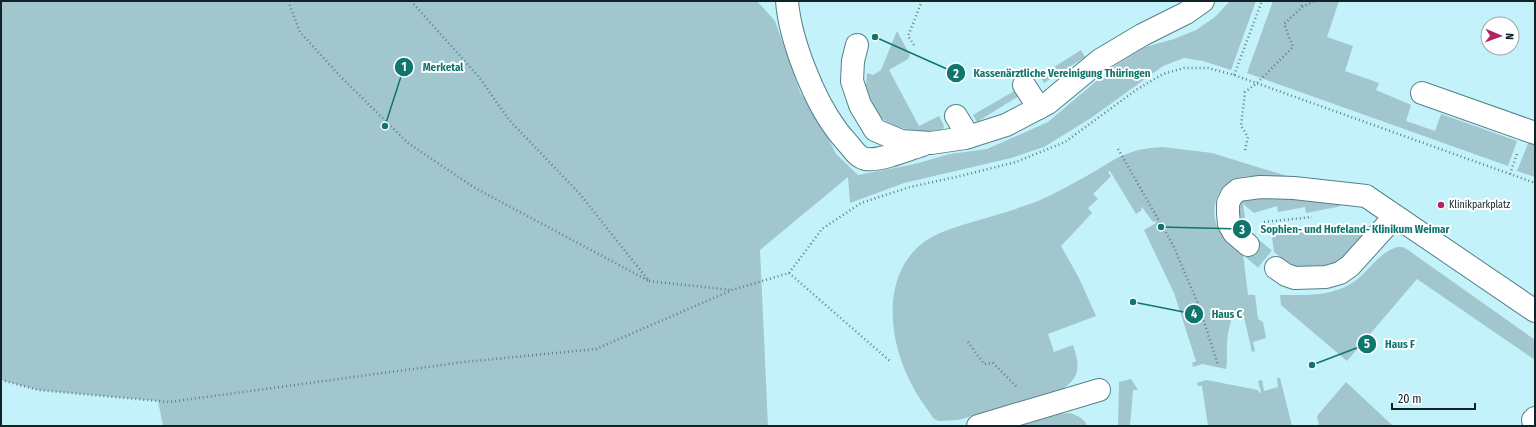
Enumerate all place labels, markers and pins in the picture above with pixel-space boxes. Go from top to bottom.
callout: Merketal [394,55,471,78]
callout: Kassenärztliche Vereinigung Thüringen [946,62,1159,85]
place label: Klinikparkplatz [1449,199,1510,211]
marker: Klinikparkplatz [1436,200,1446,210]
callout: Sophien- und Hufeland- Klinikum Weimar [1232,218,1458,241]
callout: Haus C [1184,303,1250,326]
callout: Haus F [1357,333,1423,356]

